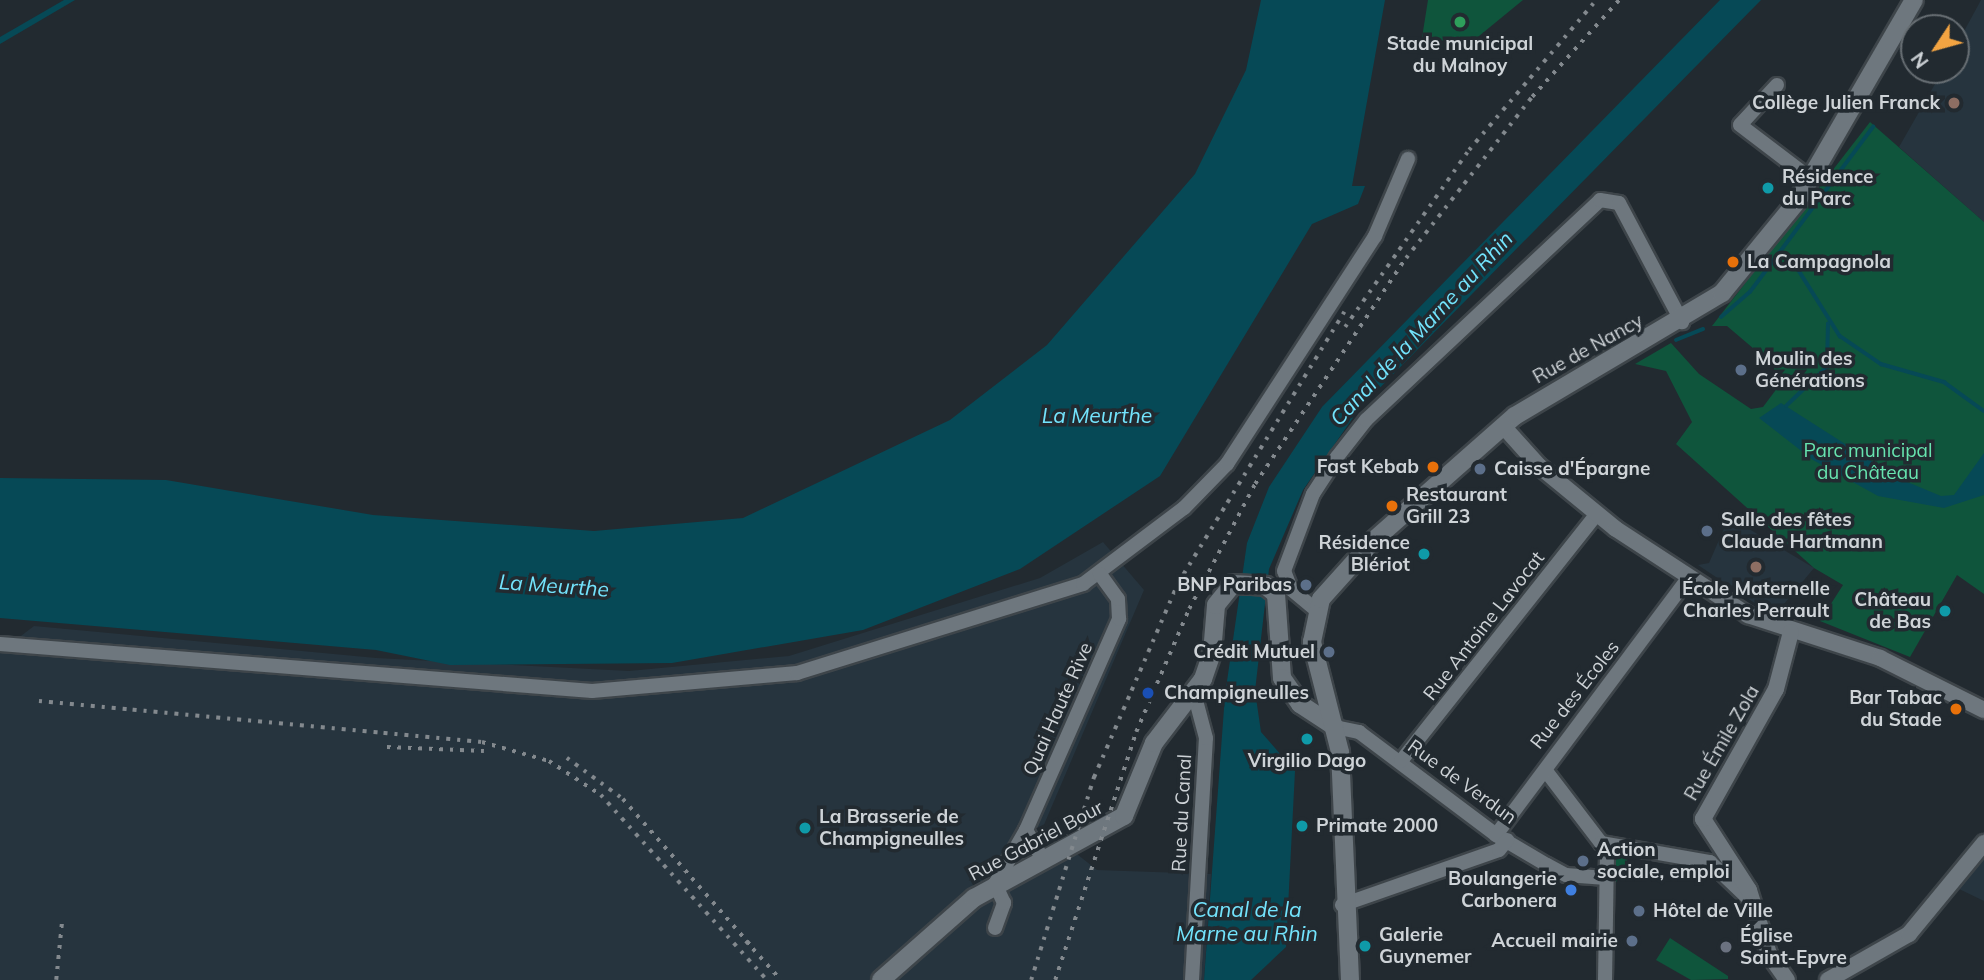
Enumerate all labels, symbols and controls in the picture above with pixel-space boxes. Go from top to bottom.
marker: Stade municipal du Malnoy [1452,14,1468,30]
north arrow [1900,14,1970,84]
place label: Stade municipal du Malnoy [1387,33,1533,77]
text: N [1906,47,1934,73]
place label: Collège Julien Franck [1752,92,1940,114]
marker: Collège Julien Franck [1946,95,1962,111]
place label: Résidence du Parc [1782,166,1873,210]
marker: Résidence du Parc [1760,180,1776,196]
water label: Canal de la Marne au Rhin [1324,226,1518,430]
place label: La Campagnola [1747,251,1891,273]
marker: La Campagnola [1725,254,1741,270]
street label: Rue de Nancy [1529,309,1647,389]
place label: Moulin des Générations [1755,348,1865,392]
marker: Moulin des Générations [1733,362,1749,378]
water label: La Meurthe [1042,402,1152,428]
park label: Parc municipal du Château [1803,440,1933,484]
place label: Fast Kebab [1317,456,1419,478]
place label: Caisse d'Épargne [1494,458,1650,480]
marker: Fast Kebab [1425,459,1441,475]
marker: Caisse d'Épargne [1472,461,1488,477]
place label: Restaurant Grill 23 [1406,484,1507,528]
marker: Restaurant Grill 23 [1384,498,1400,514]
place label: Salle des fêtes Claude Hartmann [1721,509,1883,553]
marker: Salle des fêtes Claude Hartmann [1699,523,1715,539]
place label: Résidence Blériot [1319,532,1410,576]
marker: Résidence Blériot [1416,546,1432,562]
street label: Rue Antoine Lavocat [1419,547,1549,705]
marker: École Maternelle Charles Perrault [1748,559,1764,575]
water label: La Meurthe [498,569,610,601]
place label: BNP Paribas [1177,574,1292,596]
marker: BNP Paribas [1298,577,1314,593]
place label: École Maternelle Charles Perrault [1682,578,1830,622]
place label: Château de Bas [1854,589,1931,633]
marker: Château de Bas [1937,603,1953,619]
street label: Rue des Écoles [1526,636,1624,754]
street label: Quai Haute Rive [1018,639,1098,779]
place label: Crédit Mutuel [1193,641,1315,663]
marker: Crédit Mutuel [1321,644,1337,660]
street label: Rue Émile Zola [1680,681,1764,805]
place label: Champigneulles [1164,682,1309,704]
marker: Champigneulles [1138,683,1158,703]
place label: Bar Tabac du Stade [1849,687,1942,731]
marker: Bar Tabac du Stade [1948,701,1964,717]
marker: Virgilio Dago [1299,731,1315,747]
street label: Rue de Verdun [1403,735,1521,829]
place label: Virgilio Dago [1248,750,1366,772]
street label: Rue du Canal [1168,754,1196,872]
street label: Rue Gabriel Bour [965,796,1107,886]
place label: La Brasserie de Champigneulles [819,806,964,850]
place label: Primate 2000 [1316,815,1438,837]
marker: Primate 2000 [1294,818,1310,834]
marker: La Brasserie de Champigneulles [797,820,813,836]
place label: Action sociale, emploi [1597,839,1730,883]
marker: Action sociale, emploi [1575,853,1591,869]
place label: Boulangerie Carbonera [1448,868,1557,912]
marker: Boulangerie Carbonera [1563,882,1579,898]
water label: Canal de la Marne au Rhin [1176,896,1318,946]
place label: Hôtel de Ville [1653,900,1773,922]
marker: Hôtel de Ville [1631,903,1647,919]
place label: Galerie Guynemer [1379,924,1472,968]
place label: Église Saint-Epvre [1740,925,1847,969]
place label: Accueil mairie [1491,930,1618,952]
marker: Accueil mairie [1624,933,1640,949]
marker: Galerie Guynemer [1357,938,1373,954]
marker: Église Saint-Epvre [1718,939,1734,955]

